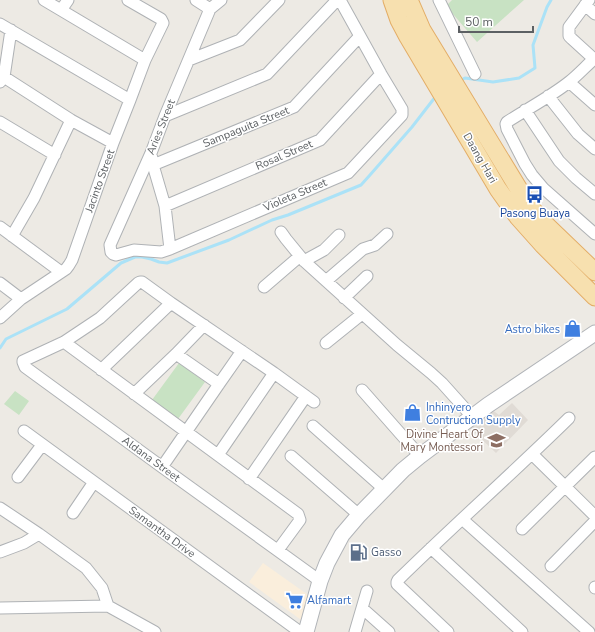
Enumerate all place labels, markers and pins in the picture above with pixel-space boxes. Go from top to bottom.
bus stop icon: Pasong Buaya [525,185,545,205]
place label: Pasong Buaya [500,206,570,221]
shop icon: Astro bikes [563,319,583,339]
place label: Astro bikes [505,322,560,337]
place label: Inhinyero Contruction Supply [426,400,521,428]
shop icon: Inhinyero Contruction Supply [403,403,423,423]
place label: Divine Heart Of Mary Montessori [400,427,483,455]
school or university icon: Divine Heart Of Mary Montessori [486,430,506,450]
fuel station icon: Gasso [348,542,368,562]
place label: Gasso [371,545,402,560]
supermarket icon: Alfamart [284,590,304,610]
place label: Alfamart [307,593,351,608]

